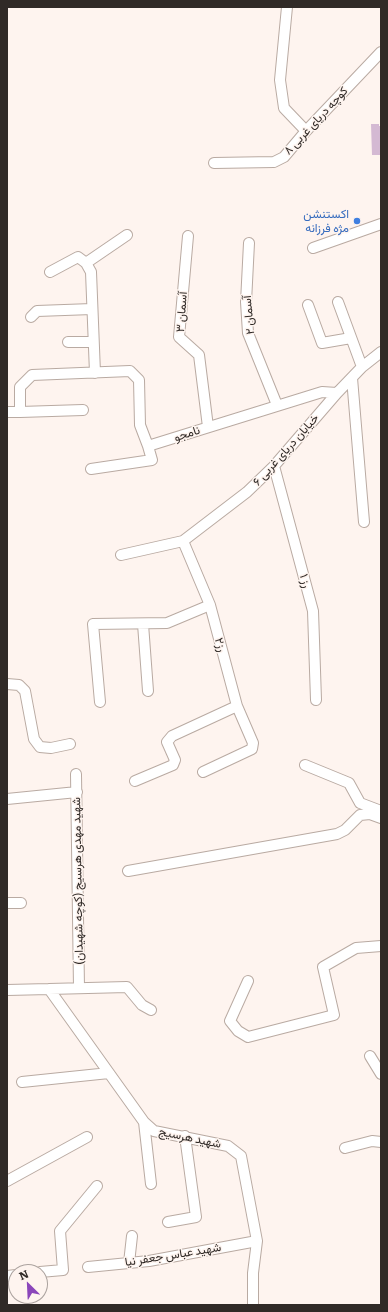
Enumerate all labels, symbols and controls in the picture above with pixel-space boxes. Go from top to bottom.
street label: کوچه دریای غربی ۸ [281,84,351,158]
place label: اکستنشن مژه فرزانه [303,207,349,235]
marker: اکستنشن مژه فرزانه [352,216,362,226]
street label: آسمان ۳ [173,291,191,333]
street label: آسمان ۲ [240,295,258,335]
street label: خیابان دریای غربی ۶ [250,411,322,489]
street label: نامجو [172,423,202,445]
street label: رز ۱ [296,572,314,590]
street label: رز۲ [211,636,229,654]
street label: شهید مهدی هرسیج (کوچه شهیدان) [69,797,87,965]
street label: شهید هرسیج [158,1124,222,1152]
street label: شهید عباس جعفر نیا [124,1240,222,1270]
north arrow [8,1264,48,1304]
text: N [16,1265,31,1283]

